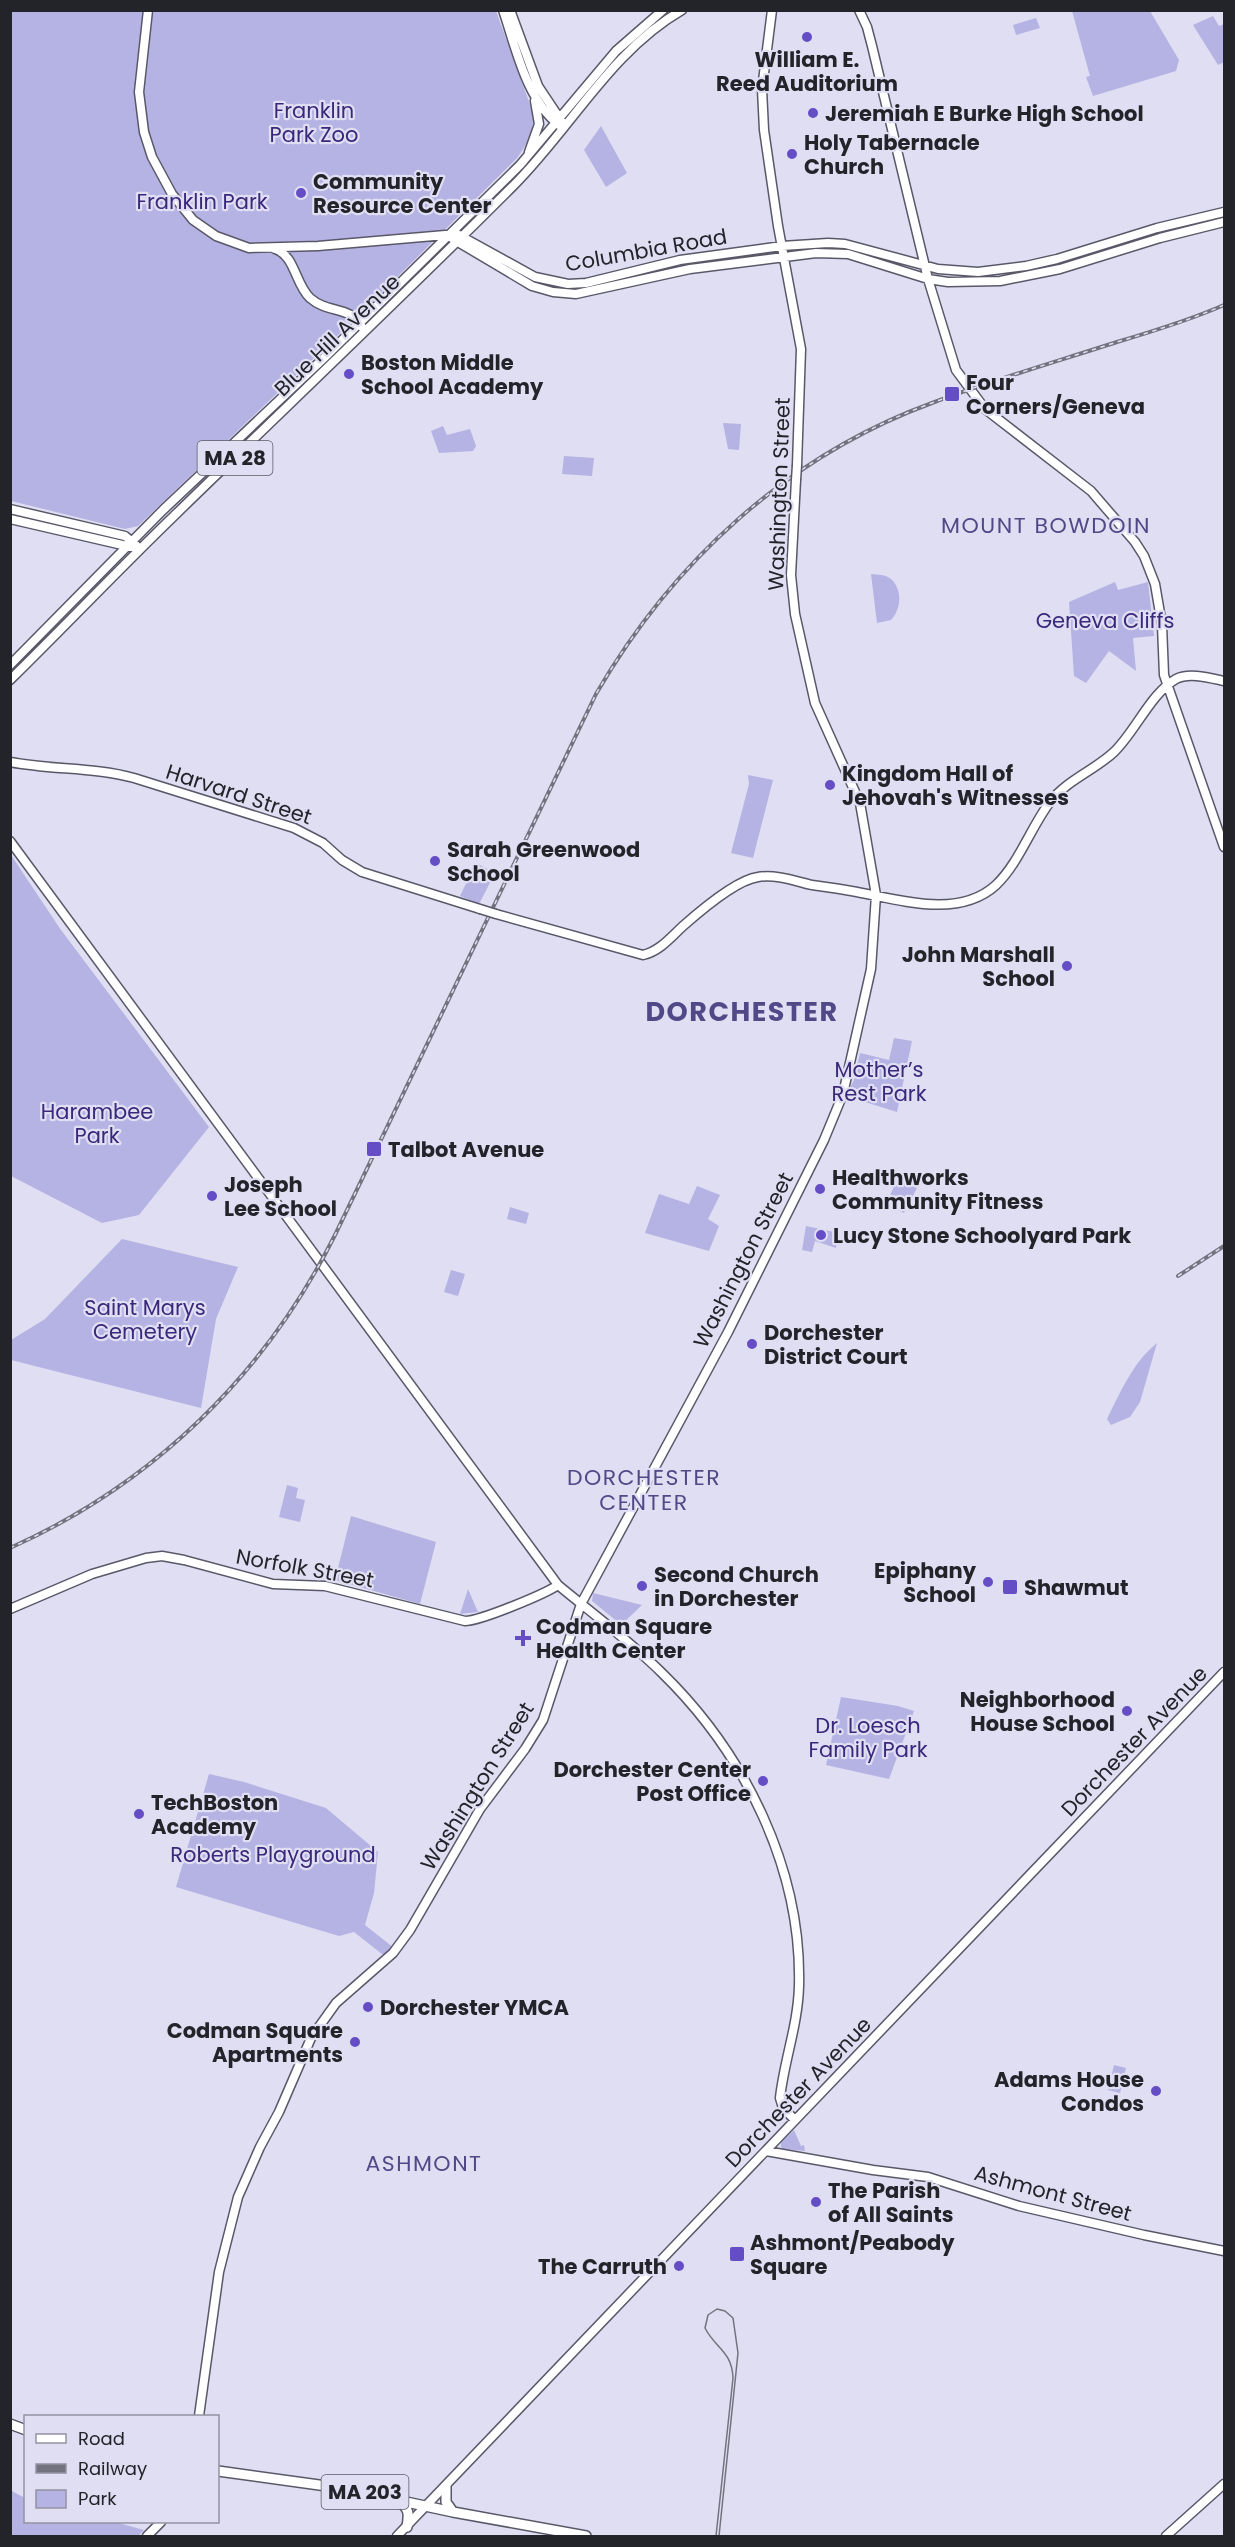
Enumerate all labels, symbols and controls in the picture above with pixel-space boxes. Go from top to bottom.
marker: William E. Reed Auditorium [800,30,814,44]
place label: William E. Reed Auditorium [716,45,898,98]
park label: Franklin Park Zoo [270,96,358,149]
place label: Jeremiah E Burke High School [825,99,1144,128]
marker: Jeremiah E Burke High School [806,106,820,120]
place label: Holy Tabernacle Church [804,128,980,181]
marker: Holy Tabernacle Church [785,147,799,161]
place label: Community Resource Center [313,167,492,220]
marker: Community Resource Center [294,186,308,200]
park label: Franklin Park [136,187,268,216]
street label: Columbia Road [563,222,729,278]
street label: Blue Hill Avenue [268,267,406,403]
place label: Boston Middle School Academy [361,348,544,401]
marker: Boston Middle School Academy [342,367,356,381]
place label: Four Corners/Geneva [966,368,1145,421]
marker: Four Corners/Geneva [943,385,961,403]
street label: Washington Street [761,397,797,591]
road number: MA 28 [198,441,272,475]
district label: MOUNT BOWDOIN [941,510,1151,541]
park label: Geneva Cliffs [1036,606,1174,635]
street label: Harvard Street [162,757,316,831]
place label: Kingdom Hall of Jehovah's Witnesses [842,759,1069,812]
marker: Kingdom Hall of Jehovah's Witnesses [823,778,837,792]
place label: Sarah Greenwood School [447,835,640,888]
marker: Sarah Greenwood School [428,854,442,868]
place label: John Marshall School [902,940,1055,993]
marker: John Marshall School [1060,959,1074,973]
district label: DORCHESTER [645,993,839,1030]
park label: Mother’s Rest Park [831,1055,927,1108]
park label: Harambee Park [41,1097,153,1150]
place label: Talbot Avenue [388,1135,544,1164]
marker: Talbot Avenue [365,1140,383,1158]
place label: Healthworks Community Fitness [832,1163,1043,1216]
street label: Washington Street [686,1167,800,1353]
place label: Joseph Lee School [224,1170,337,1223]
marker: Healthworks Community Fitness [813,1182,827,1196]
marker: Joseph Lee School [205,1189,219,1203]
place label: Lucy Stone Schoolyard Park [833,1221,1131,1250]
marker: Lucy Stone Schoolyard Park [814,1228,828,1242]
park label: Saint Marys Cemetery [84,1293,206,1346]
place label: Dorchester District Court [764,1318,908,1371]
marker: Dorchester District Court [745,1337,759,1351]
district label: DORCHESTER CENTER [567,1462,721,1518]
street label: Norfolk Street [234,1542,376,1594]
place label: Epiphany School [874,1556,977,1609]
place label: Second Church in Dorchester [654,1560,819,1613]
place label: Shawmut [1024,1573,1128,1602]
marker: Epiphany School [981,1575,995,1589]
marker: Shawmut [1001,1578,1019,1596]
marker: Second Church in Dorchester [635,1579,649,1593]
place label: Codman Square Health Center [536,1612,712,1665]
marker: Codman Square Health Center [514,1629,532,1647]
street label: Dorchester Avenue [1054,1659,1214,1823]
place label: Neighborhood House School [960,1685,1115,1738]
street label: Washington Street [413,1696,541,1876]
marker: Neighborhood House School [1120,1704,1134,1718]
park label: Dr. Loesch Family Park [808,1711,928,1764]
place label: Dorchester Center Post Office [553,1755,751,1808]
marker: Dorchester Center Post Office [756,1774,770,1788]
place label: TechBoston Academy [151,1788,278,1841]
marker: TechBoston Academy [132,1807,146,1821]
park label: Roberts Playground [170,1840,376,1869]
place label: Dorchester YMCA [380,1993,569,2022]
marker: Dorchester YMCA [361,2000,375,2014]
street label: Dorchester Avenue [718,2010,878,2174]
place label: Codman Square Apartments [167,2016,343,2069]
marker: Codman Square Apartments [348,2035,362,2049]
place label: Adams House Condos [994,2065,1144,2118]
marker: Adams House Condos [1149,2084,1163,2098]
district label: ASHMONT [365,2148,483,2179]
street label: Ashmont Street [971,2158,1135,2228]
place label: The Parish of All Saints [828,2176,953,2229]
marker: The Parish of All Saints [809,2195,823,2209]
place label: Ashmont/Peabody Square [750,2228,955,2281]
marker: Ashmont/Peabody Square [728,2245,746,2263]
place label: The Carruth [538,2252,667,2281]
marker: The Carruth [672,2259,686,2273]
legend [24,2415,219,2523]
text: Road [78,2426,125,2451]
text: Railway [78,2456,147,2481]
road number: MA 203 [322,2475,409,2509]
text: Park [78,2486,117,2511]

